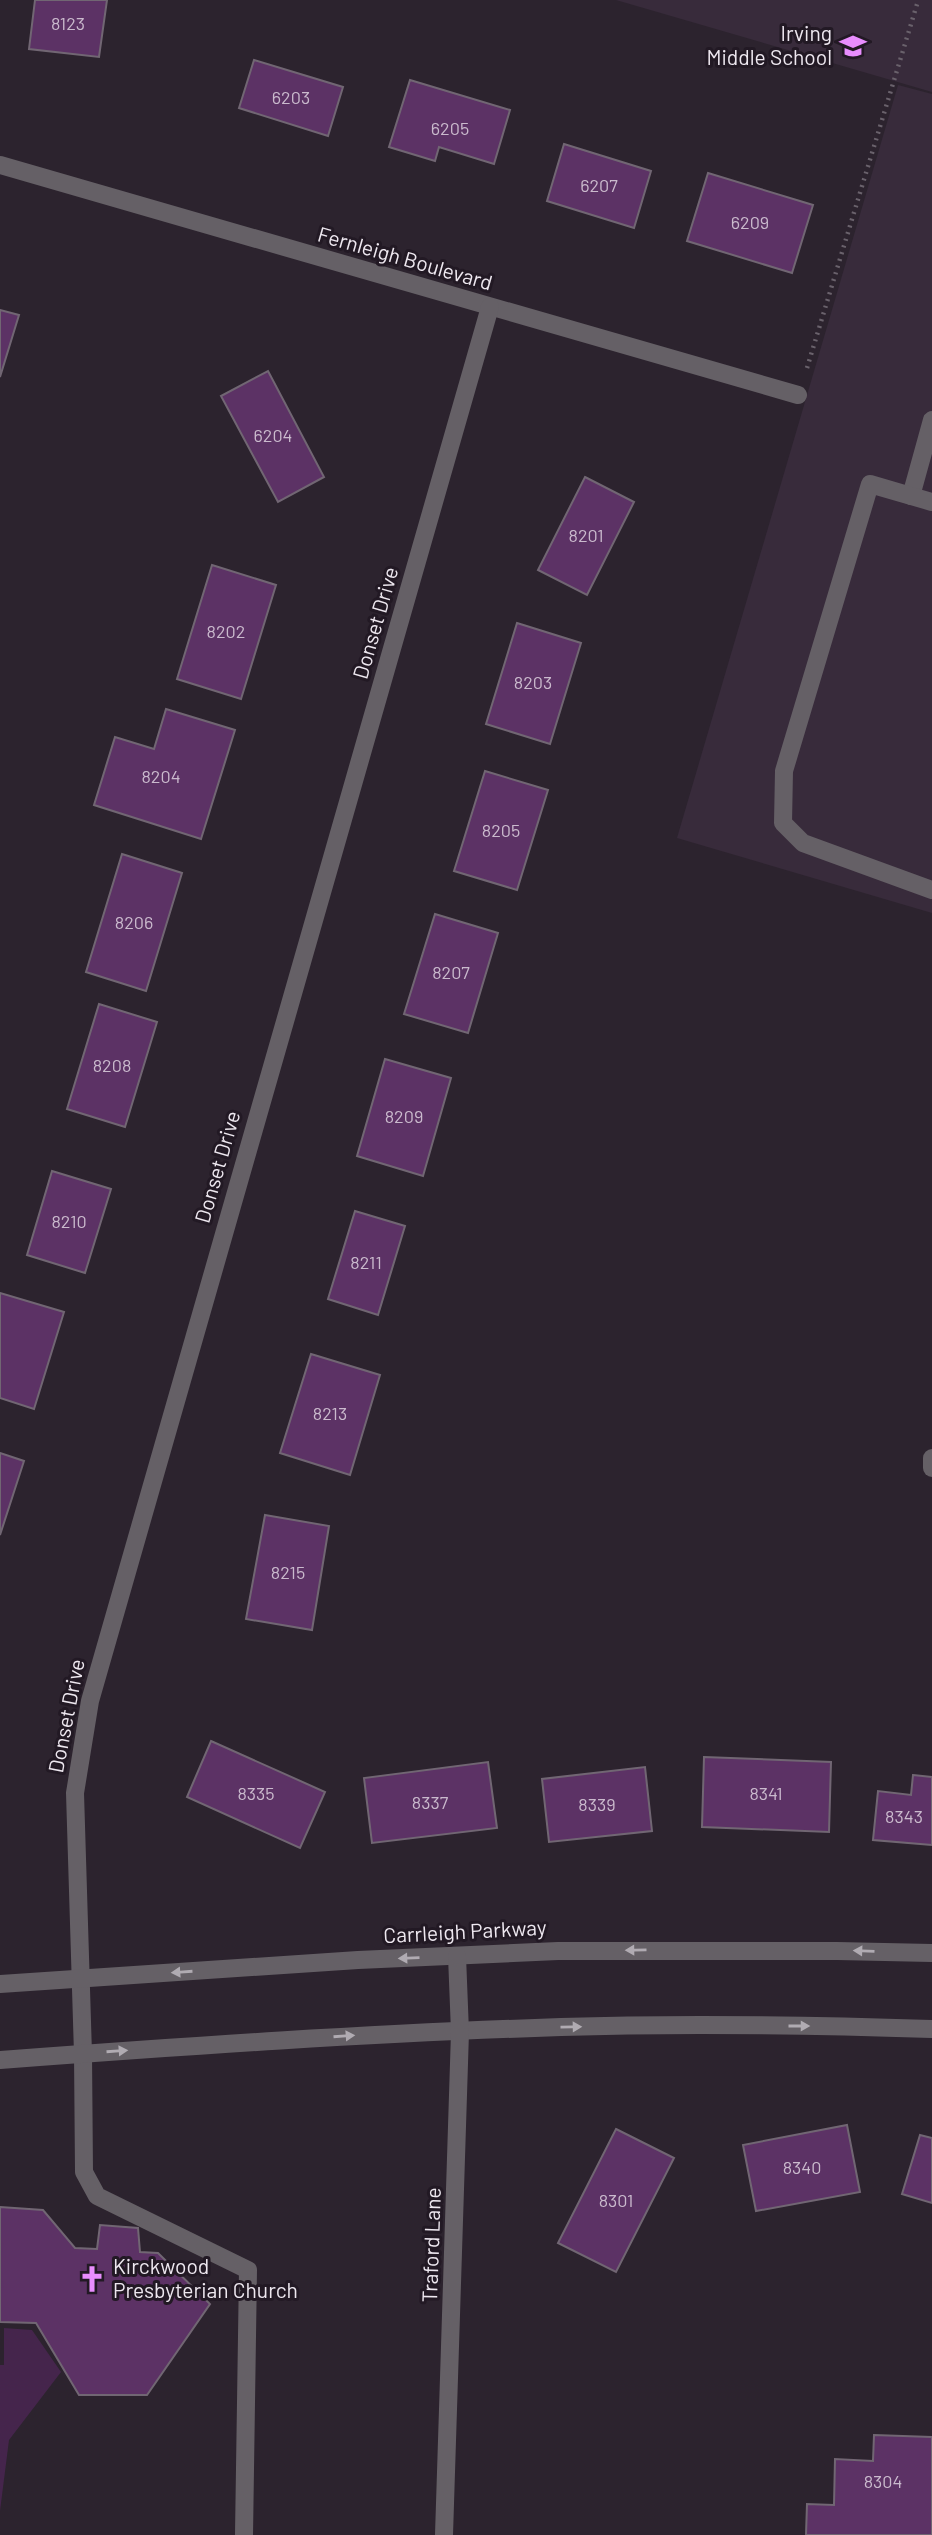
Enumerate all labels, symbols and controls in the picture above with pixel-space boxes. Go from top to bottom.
house number: 8123 [51,12,85,34]
place label: Irving Middle School [706,20,832,69]
school or university icon: Irving Middle School [838,31,868,61]
house number: 6203 [272,86,310,108]
house number: 6205 [431,117,469,139]
house number: 6207 [580,174,618,196]
house number: 6209 [731,211,769,233]
street label: Fernleigh Boulevard [315,221,496,294]
house number: 6204 [253,424,293,446]
house number: 8201 [569,524,604,546]
street label: Donset Drive [347,564,402,682]
house number: 8202 [207,620,245,642]
house number: 8203 [514,671,552,693]
house number: 8204 [141,765,181,787]
house number: 8205 [482,819,520,841]
house number: 8206 [115,911,153,933]
house number: 8207 [432,961,470,983]
house number: 8208 [93,1054,131,1076]
house number: 8209 [385,1105,423,1127]
street label: Donset Drive [189,1108,244,1226]
house number: 8210 [51,1210,87,1232]
house number: 8211 [350,1251,382,1273]
house number: 8213 [313,1402,347,1424]
house number: 8215 [271,1561,305,1583]
street label: Donset Drive [42,1657,89,1775]
house number: 8335 [237,1782,275,1804]
house number: 8341 [749,1782,783,1804]
house number: 8337 [412,1791,449,1813]
house number: 8339 [578,1793,616,1815]
house number: 8343 [885,1805,923,1827]
street label: Carrleigh Parkway [383,1914,547,1947]
one-way arrow [625,1944,647,1956]
one-way arrow [853,1946,875,1957]
one-way arrow [398,1952,420,1964]
one-way arrow [171,1967,193,1978]
one-way arrow [788,2020,810,2032]
one-way arrow [560,2021,582,2033]
one-way arrow [333,2031,355,2042]
one-way arrow [106,2046,128,2057]
house number: 8340 [783,2156,821,2178]
street label: Traford Lane [416,2187,445,2303]
house number: 8301 [599,2189,633,2211]
place label: Kirckwood Presbyterian Church [113,2253,298,2302]
church icon: Kirckwood Presbyterian Church [77,2264,107,2294]
house number: 8304 [864,2470,902,2492]

